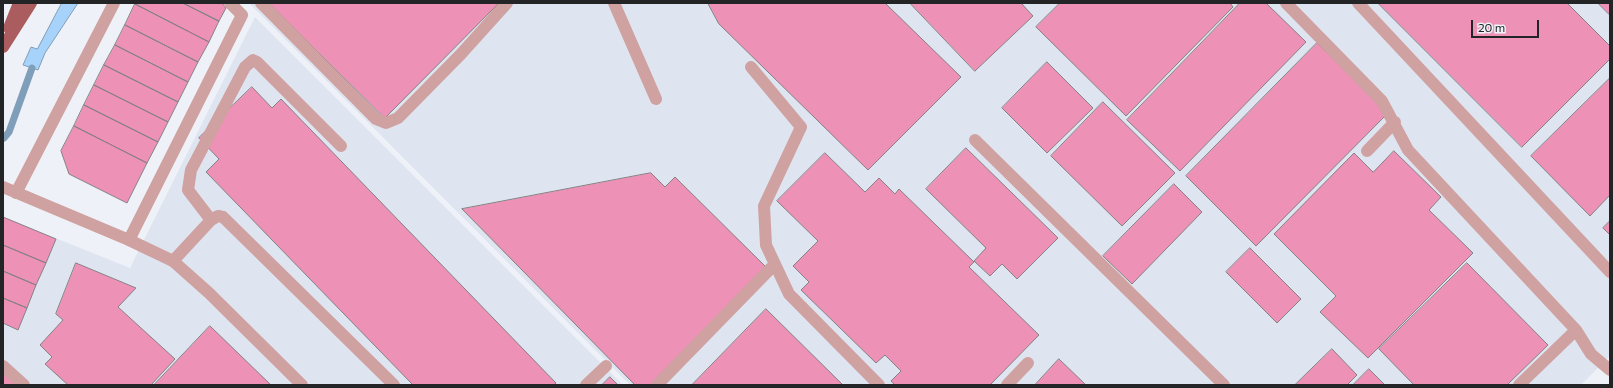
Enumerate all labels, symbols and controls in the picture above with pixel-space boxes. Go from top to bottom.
scale bar [1473,12,1541,38]
text: 20 m [1478,20,1505,34]

